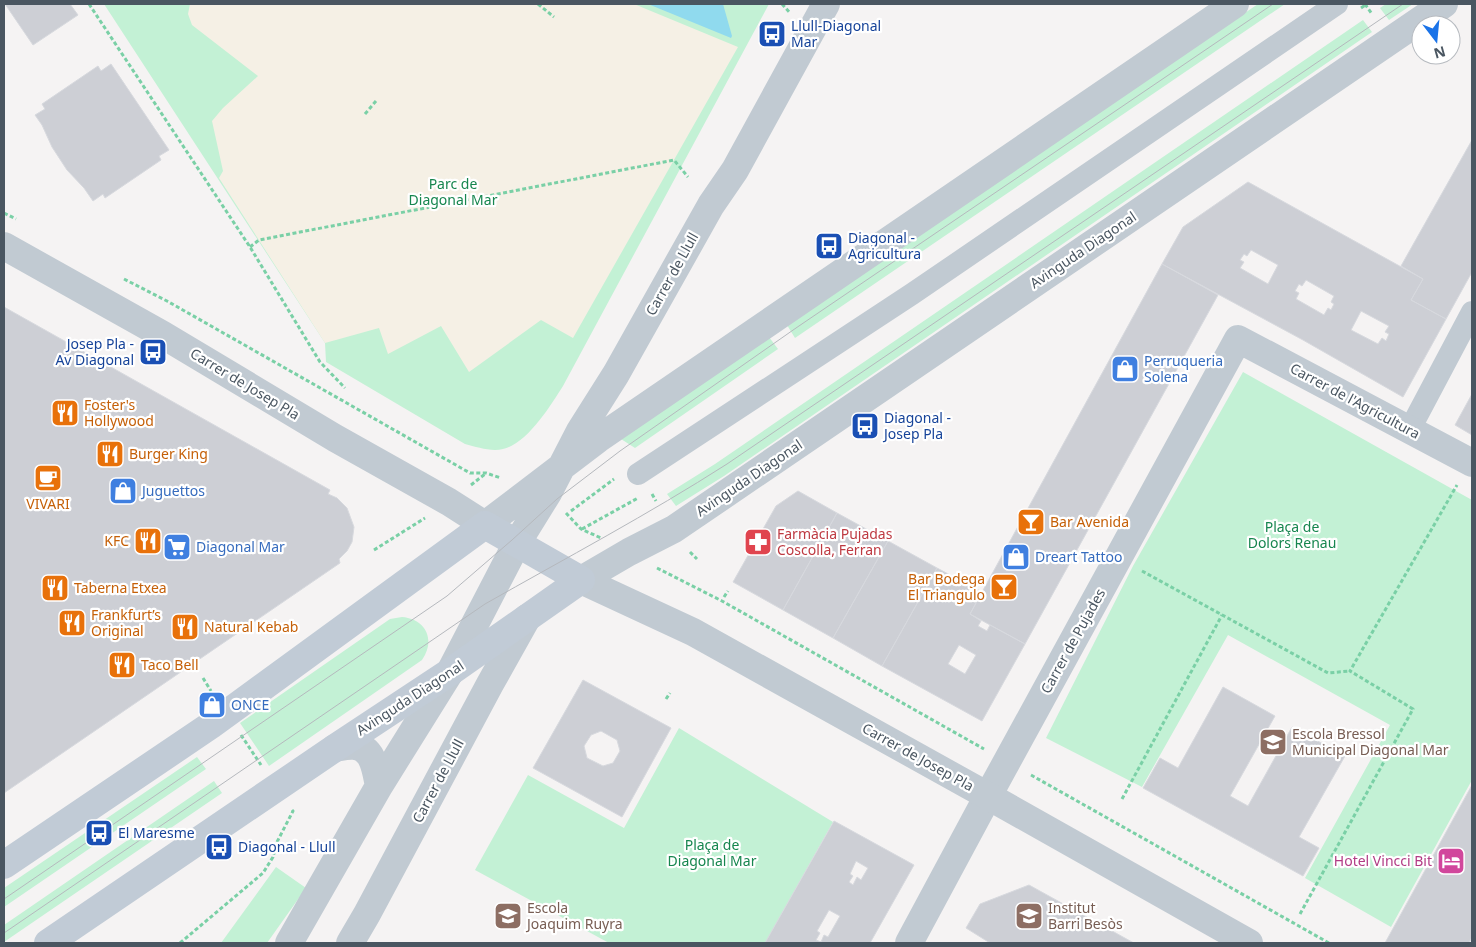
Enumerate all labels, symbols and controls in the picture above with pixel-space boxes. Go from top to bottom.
north arrow [1411,15,1461,65]
place label: Llull-Diagonal Mar [791,16,881,51]
bus stop icon: Llull-Diagonal Mar [757,19,787,49]
text: N [1432,42,1448,64]
park label: Parc de Diagonal Mar [409,174,498,209]
street label: Avinguda Diagonal [1026,207,1140,292]
place label: Diagonal - Agricultura [848,228,921,263]
street label: Carrer de Llull [641,229,702,319]
bus stop icon: Diagonal - Agricultura [814,231,844,261]
place label: Josep Pla - Av Diagonal [55,334,134,369]
bus stop icon: Josep Pla - Av Diagonal [138,337,168,367]
street label: Carrer de Josep Pla [187,343,304,424]
place label: Perruqueria Solena [1144,351,1223,386]
shop icon: Perruqueria Solena [1110,354,1140,384]
street label: Carrer de l'Agricultura [1287,358,1423,443]
place label: Foster's Hollywood [84,395,154,430]
restaurant icon: Foster's Hollywood [50,398,80,428]
place label: Diagonal - Josep Pla [882,408,951,443]
bus stop icon: Diagonal - Josep Pla [850,411,880,441]
street label: Avinguda Diagonal [692,435,806,520]
restaurant icon: Burger King [95,439,125,469]
place label: Burger King [129,444,208,463]
cafe icon: VIVARI [33,463,63,493]
shop icon: Juguettos [108,476,138,506]
place label: Juguettos [140,481,205,500]
place label: VIVARI [26,494,70,513]
bar icon: Bar Avenida [1016,507,1046,537]
place label: Bar Avenida [1050,512,1129,531]
park label: Plaça de Dolors Renau [1248,517,1336,552]
place label: Farmàcia Pujadas Coscolla, Ferran [777,524,893,559]
restaurant icon: KFC [133,526,163,556]
pharmacy icon: Farmàcia Pujadas Coscolla, Ferran [743,527,773,557]
place label: KFC [104,531,129,550]
supermarket icon: Diagonal Mar [162,532,192,562]
place label: Diagonal Mar [196,537,285,556]
shop icon: Dreart Tattoo [1001,542,1031,572]
place label: Dreart Tattoo [1035,547,1123,566]
place label: Bar Bodega El Triangulo [908,569,985,604]
bar icon: Bar Bodega El Triangulo [989,572,1019,602]
restaurant icon: Taberna Etxea [40,573,70,603]
place label: Taberna Etxea [74,578,167,597]
street label: Carrer de Pujades [1036,585,1109,697]
place label: Frankfurt’s Original [91,605,161,640]
restaurant icon: Frankfurt’s Original [57,608,87,638]
restaurant icon: Natural Kebab [170,612,200,642]
place label: Natural Kebab [204,617,298,636]
restaurant icon: Taco Bell [107,650,137,680]
place label: Taco Bell [141,655,199,674]
street label: Avinguda Diagonal [352,656,467,739]
shop icon: ONCE [197,690,227,720]
place label: ONCE [231,695,269,714]
street label: Carrer de Josep Pla [859,718,977,795]
place label: Escola Bressol Municipal Diagonal Mar [1292,724,1449,759]
school or university icon: Escola Bressol Municipal Diagonal Mar [1258,727,1288,757]
street label: Carrer de Llull [408,736,468,826]
bus stop icon: El Maresme [84,818,114,848]
place label: El Maresme [118,823,195,842]
bus stop icon: Diagonal - Llull [204,832,234,862]
park label: Plaça de Diagonal Mar [668,835,757,870]
place label: Diagonal - Llull [238,837,336,856]
hotel icon: Hotel Vincci Bit [1436,846,1466,876]
place label: Hotel Vincci Bit [1334,851,1432,870]
place label: Escola Joaquim Ruyra [525,898,623,933]
place label: Institut Barri Besòs [1048,898,1123,933]
school or university icon: Escola Joaquim Ruyra [493,901,523,931]
school or university icon: Institut Barri Besòs [1014,901,1044,931]

